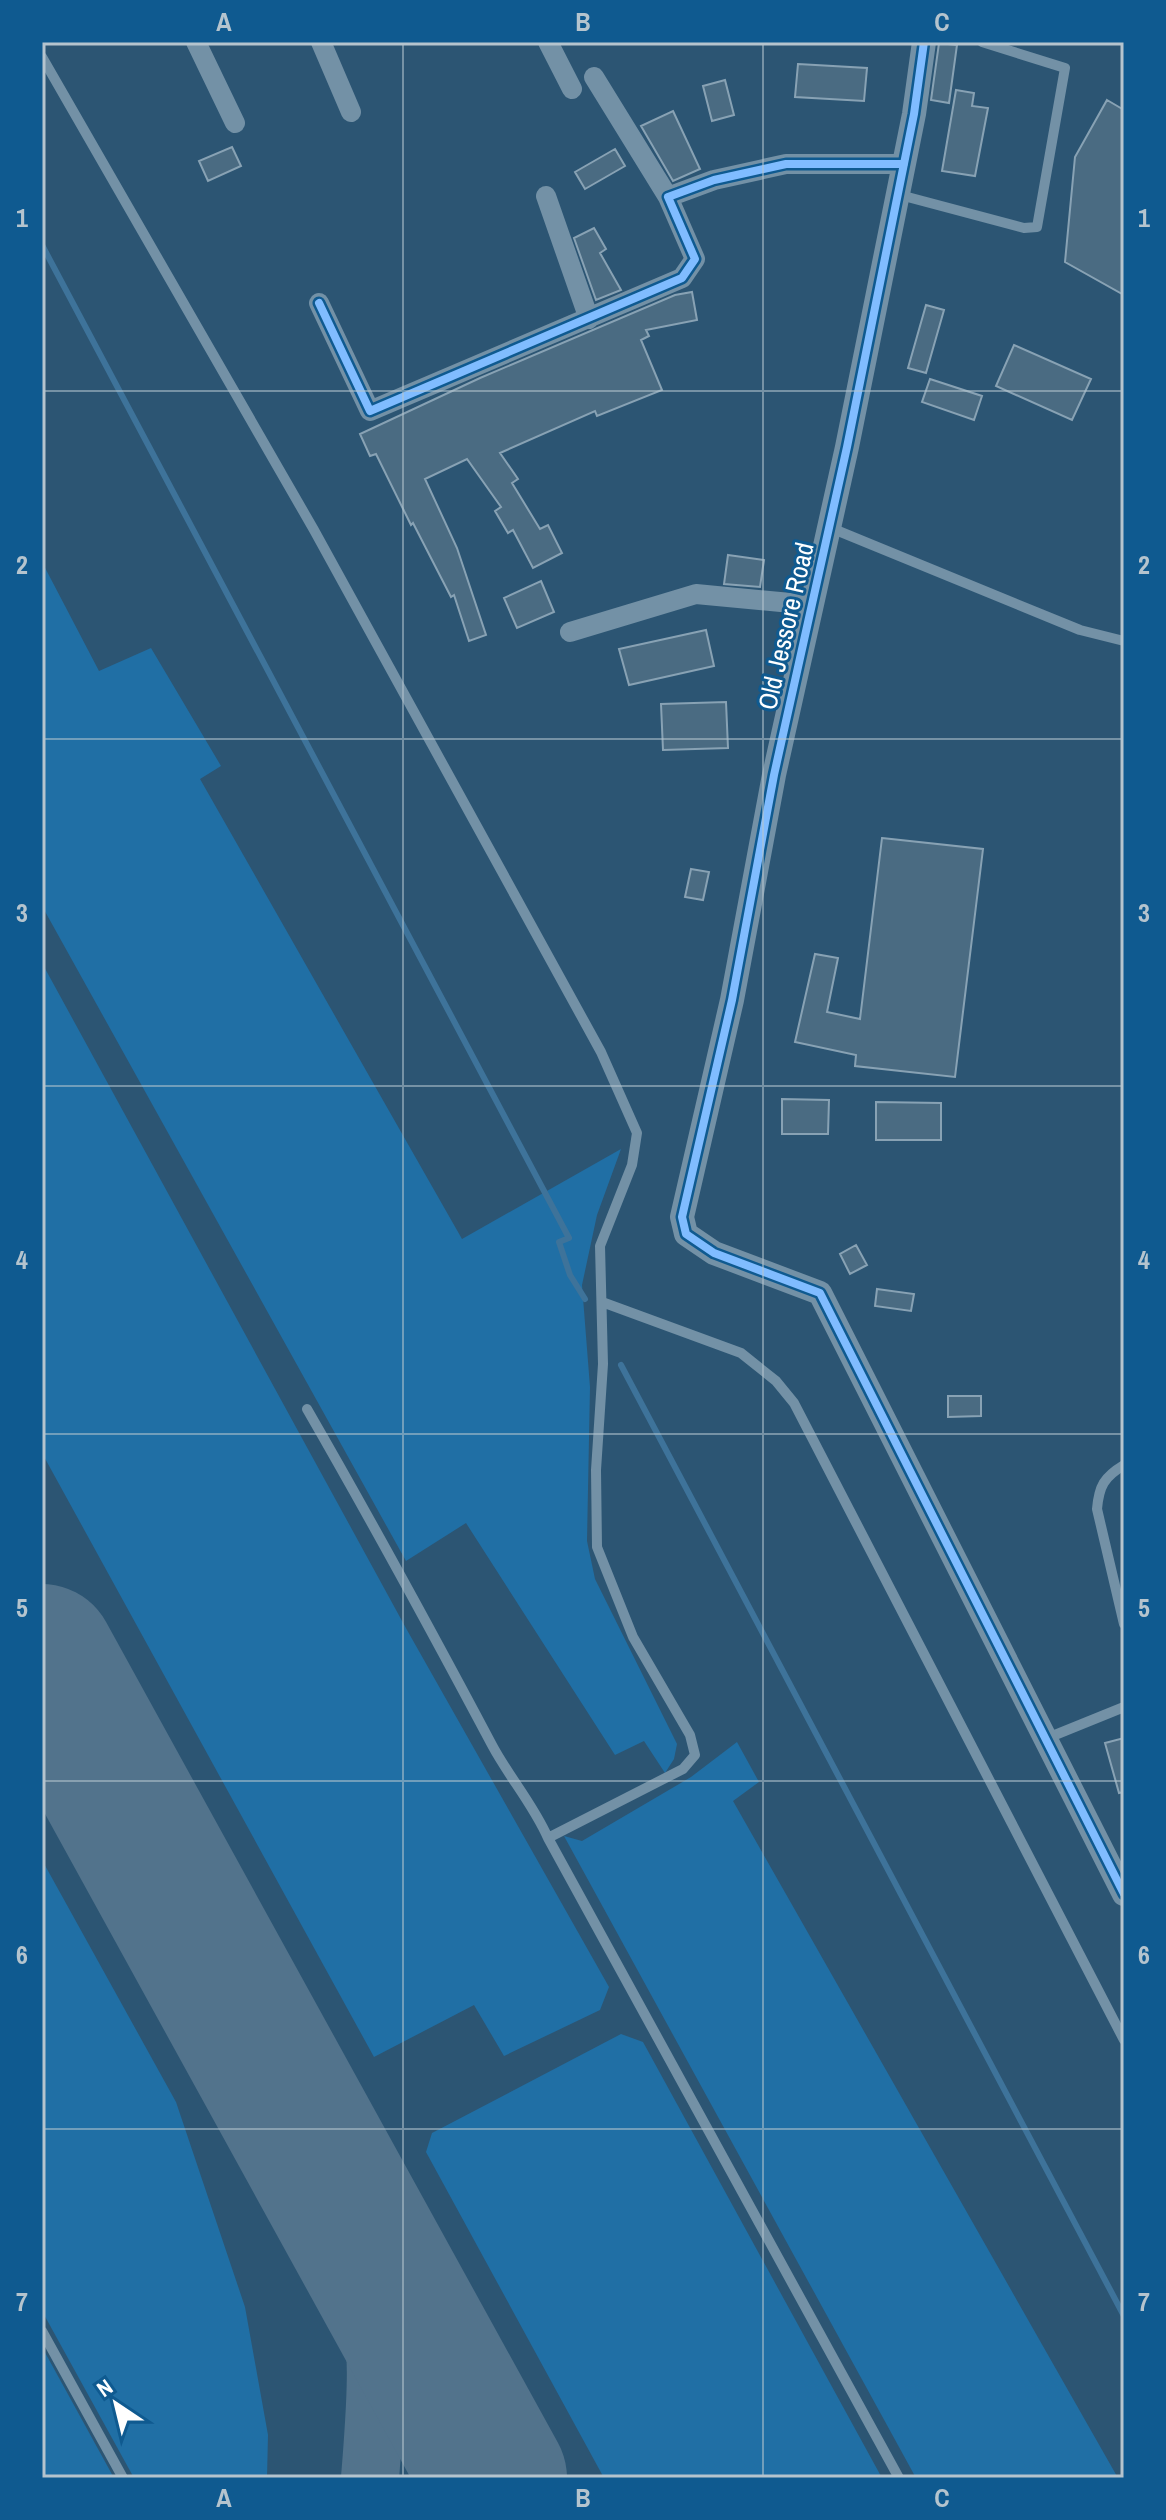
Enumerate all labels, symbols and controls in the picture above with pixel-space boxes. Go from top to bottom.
text: A [216,4,232,39]
text: B [575,4,591,39]
text: C [934,4,950,39]
text: 1 [16,200,28,235]
text: 1 [1138,200,1150,235]
street label: Old Jessore Road [749,539,822,713]
text: 2 [16,547,28,582]
text: 2 [1138,547,1150,582]
text: 3 [16,895,28,930]
text: 3 [1138,895,1150,930]
text: 4 [16,1242,28,1277]
text: 4 [1138,1242,1150,1277]
text: 5 [16,1590,28,1625]
text: 5 [1138,1590,1150,1625]
text: 6 [16,1937,28,1972]
text: 6 [1138,1937,1150,1972]
text: 7 [16,2284,28,2319]
text: 7 [1138,2284,1150,2319]
north arrow [76,2364,156,2444]
text: N [91,2372,118,2404]
text: A [216,2480,232,2515]
text: B [575,2480,591,2515]
text: C [934,2480,950,2515]

